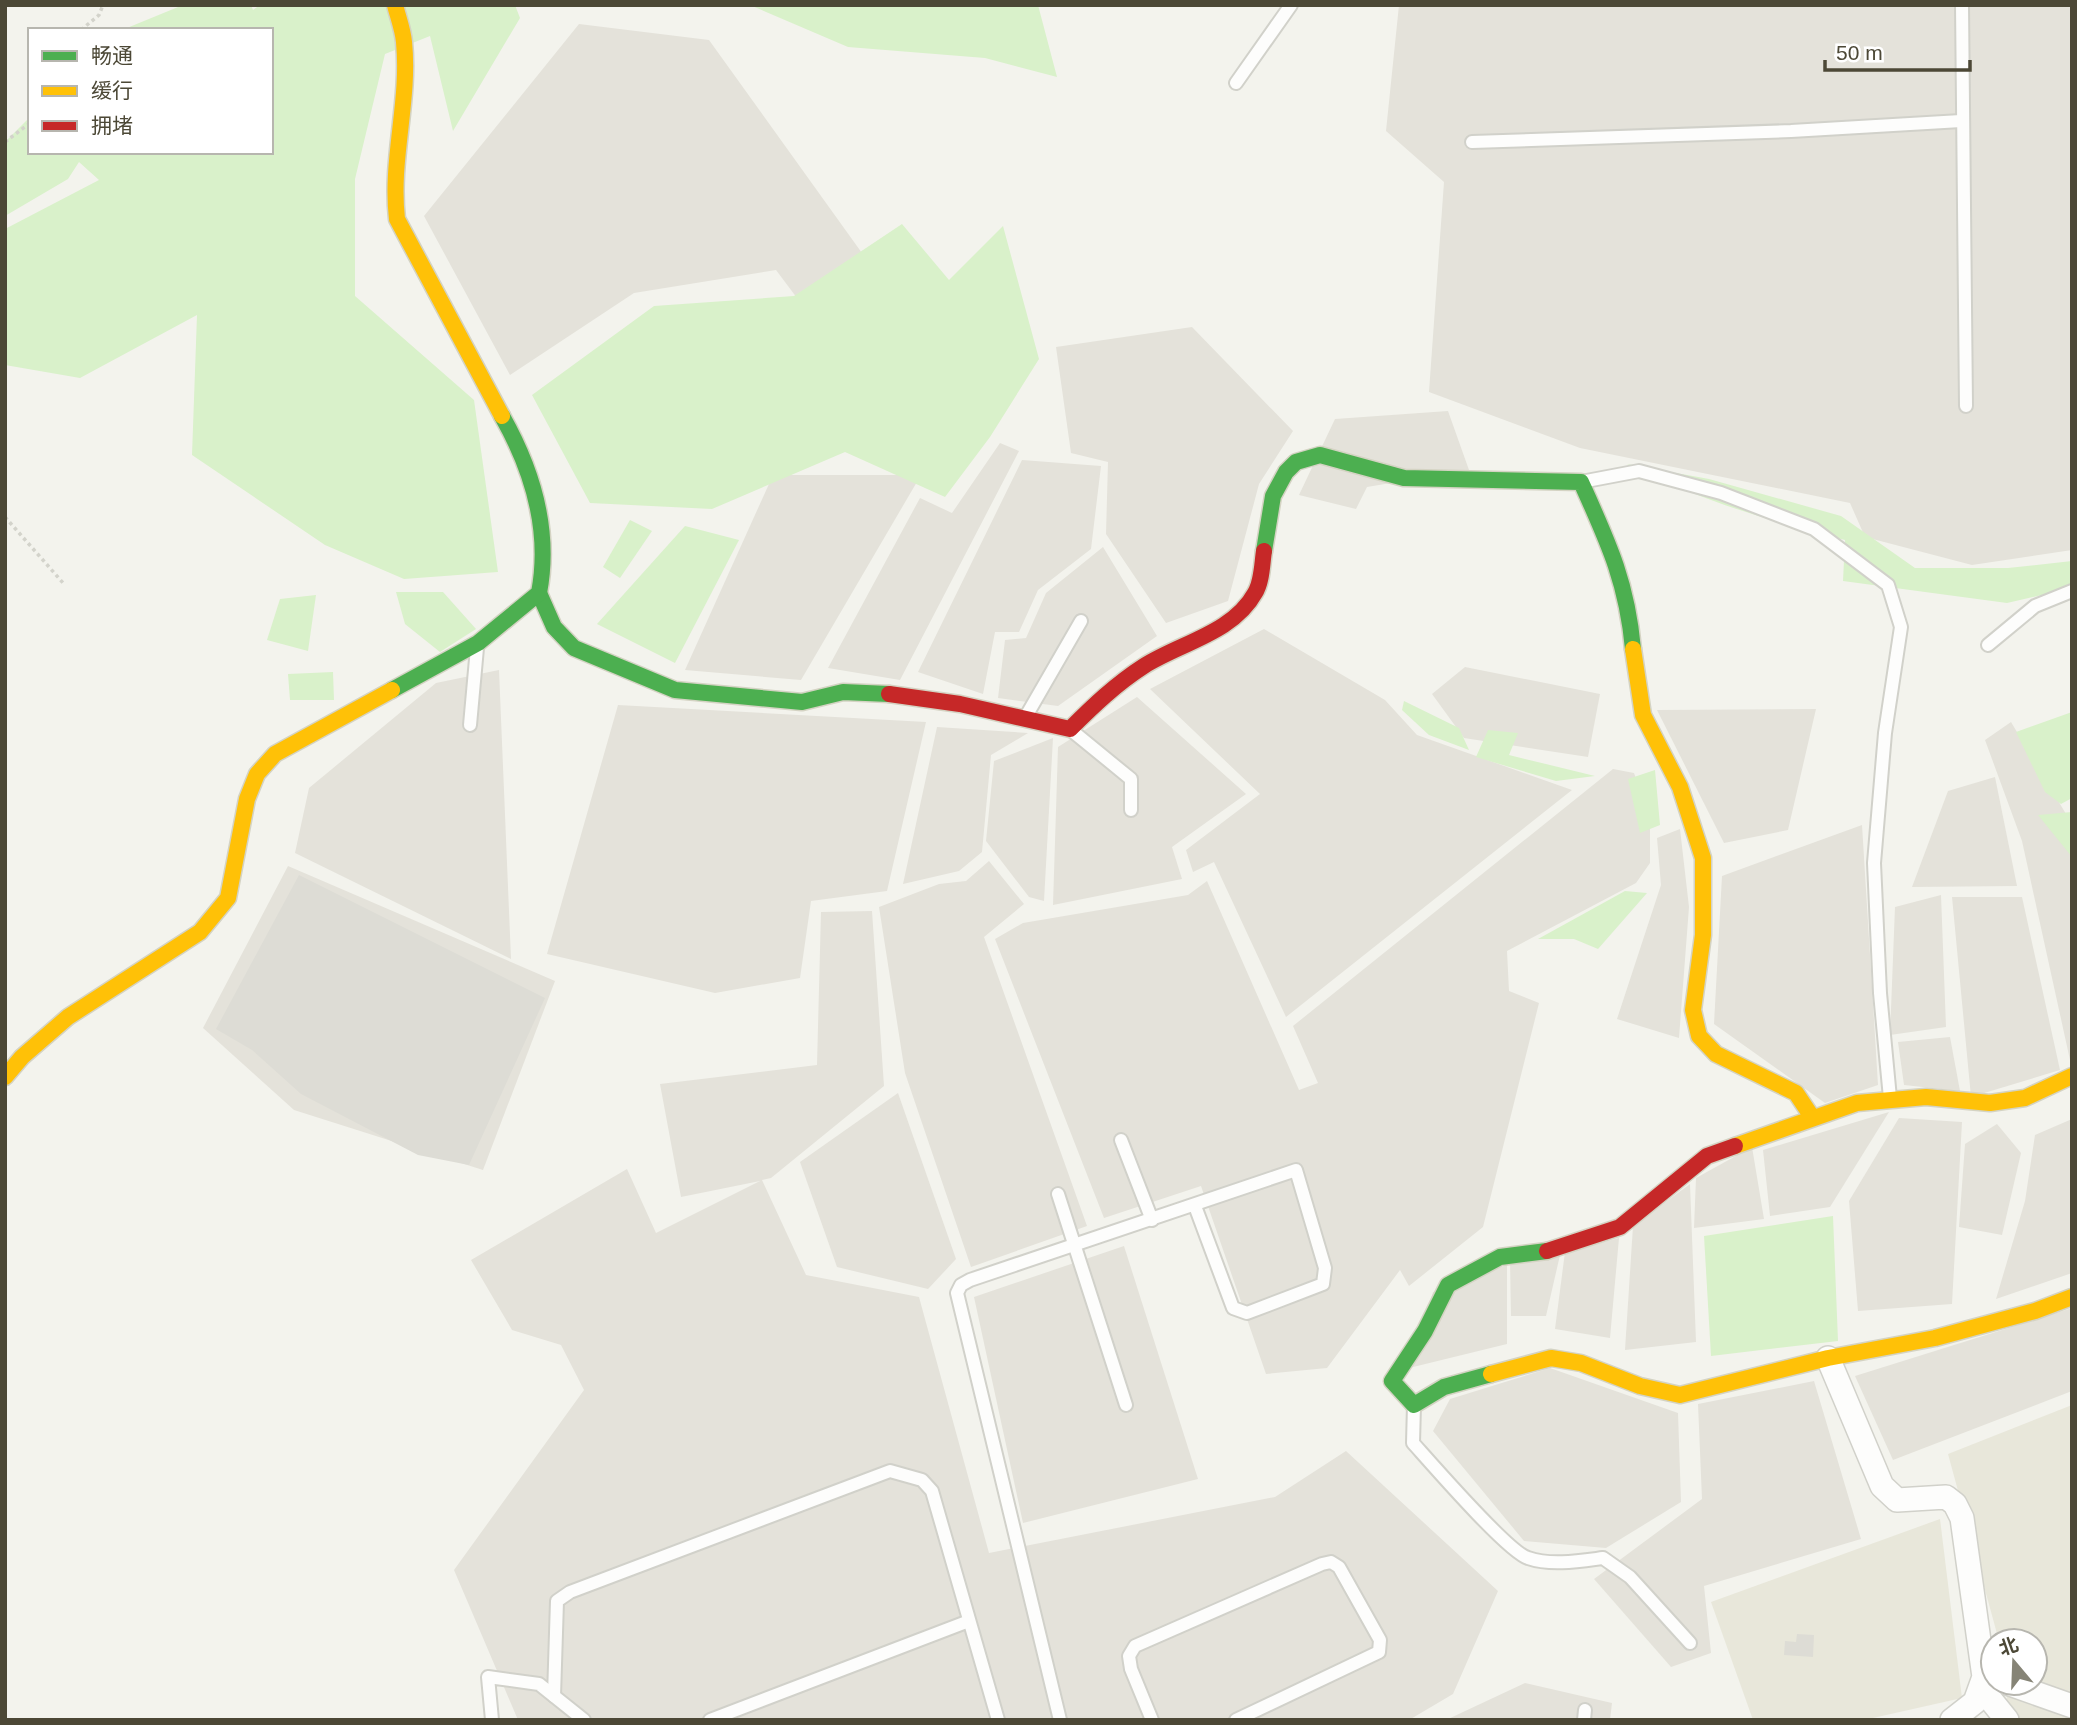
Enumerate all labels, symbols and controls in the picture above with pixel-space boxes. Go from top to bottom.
legend [28,28,273,154]
scale bar [1825,28,1970,72]
text: 50 m [1836,41,1883,64]
text: 畅通 [91,44,133,67]
text: 缓行 [91,79,133,102]
text: 拥堵 [91,114,133,137]
north arrow [1979,1627,2049,1697]
text: 北 [1996,1633,2021,1659]

